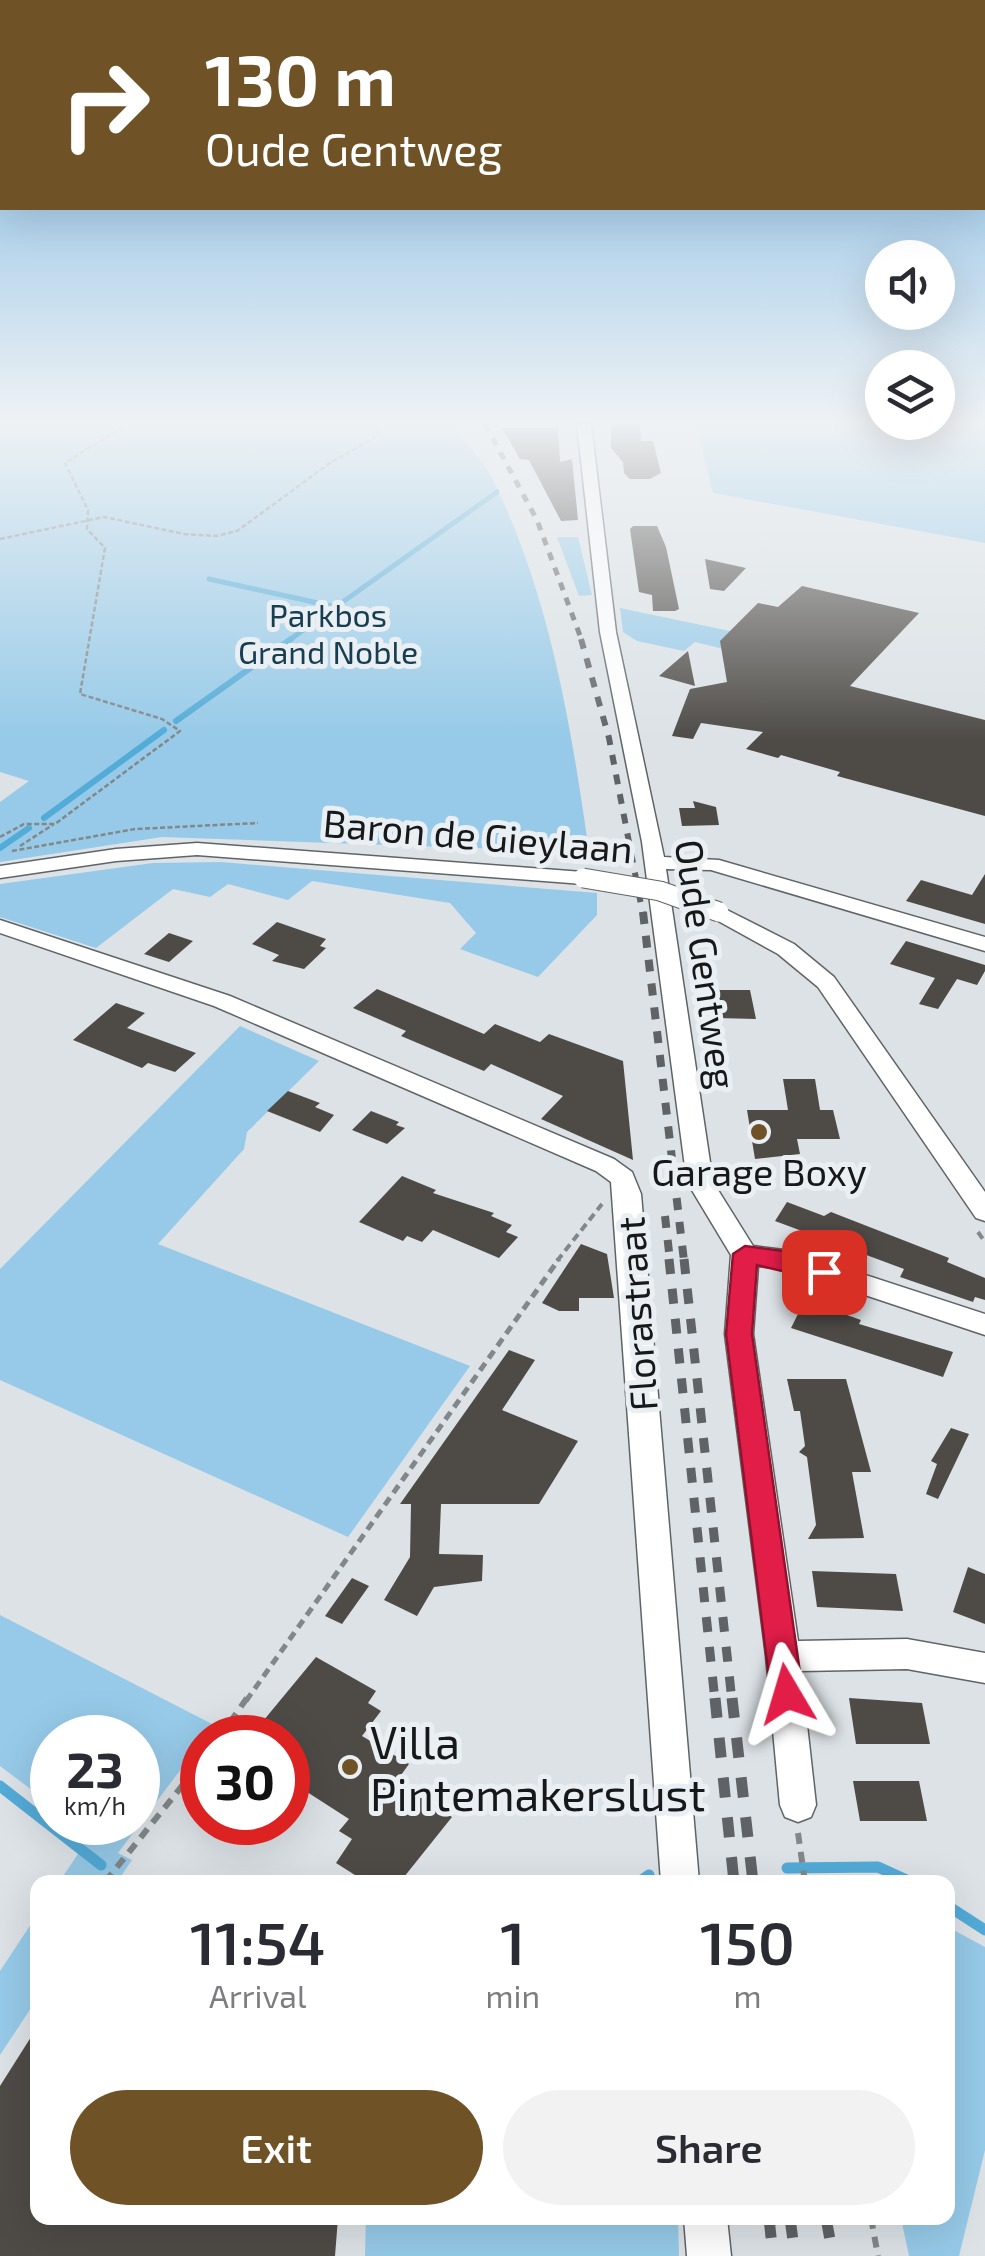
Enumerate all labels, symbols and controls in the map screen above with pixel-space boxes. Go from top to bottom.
text: 130 m [205,36,396,120]
icon: right [40,40,170,170]
text: Oude Gentweg [205,121,503,175]
map controls [865,240,955,440]
button: sound [865,240,955,330]
button: layers [865,350,955,440]
park label: Parkbos Grand Noble [238,595,418,670]
street label: Baron de Gieylaan [321,799,635,871]
street label: Oude Gentweg [667,836,747,1092]
marker: Garage Boxy [748,1121,770,1143]
place label: Garage Boxy [651,1148,867,1194]
street label: Florastraat [606,1215,666,1413]
pin [782,1230,867,1315]
icon: arrive [797,1245,852,1300]
position arrow [735,1642,839,1746]
place label: Villa Pintemakerslust [370,1714,706,1820]
speed limit sign: 30 [180,1715,310,1845]
text: 23 [66,1738,124,1798]
marker: Villa Pintemakerslust [339,1756,361,1778]
text: km/h [64,1790,126,1820]
text: 11:54 [190,1905,325,1977]
text: 1 [500,1905,525,1977]
text: 150 [700,1905,795,1977]
text: Arrival [209,1976,306,2014]
text: min [485,1976,540,2014]
text: m [733,1976,762,2014]
button: Exit [70,2090,483,2205]
button: Share [503,2090,915,2205]

